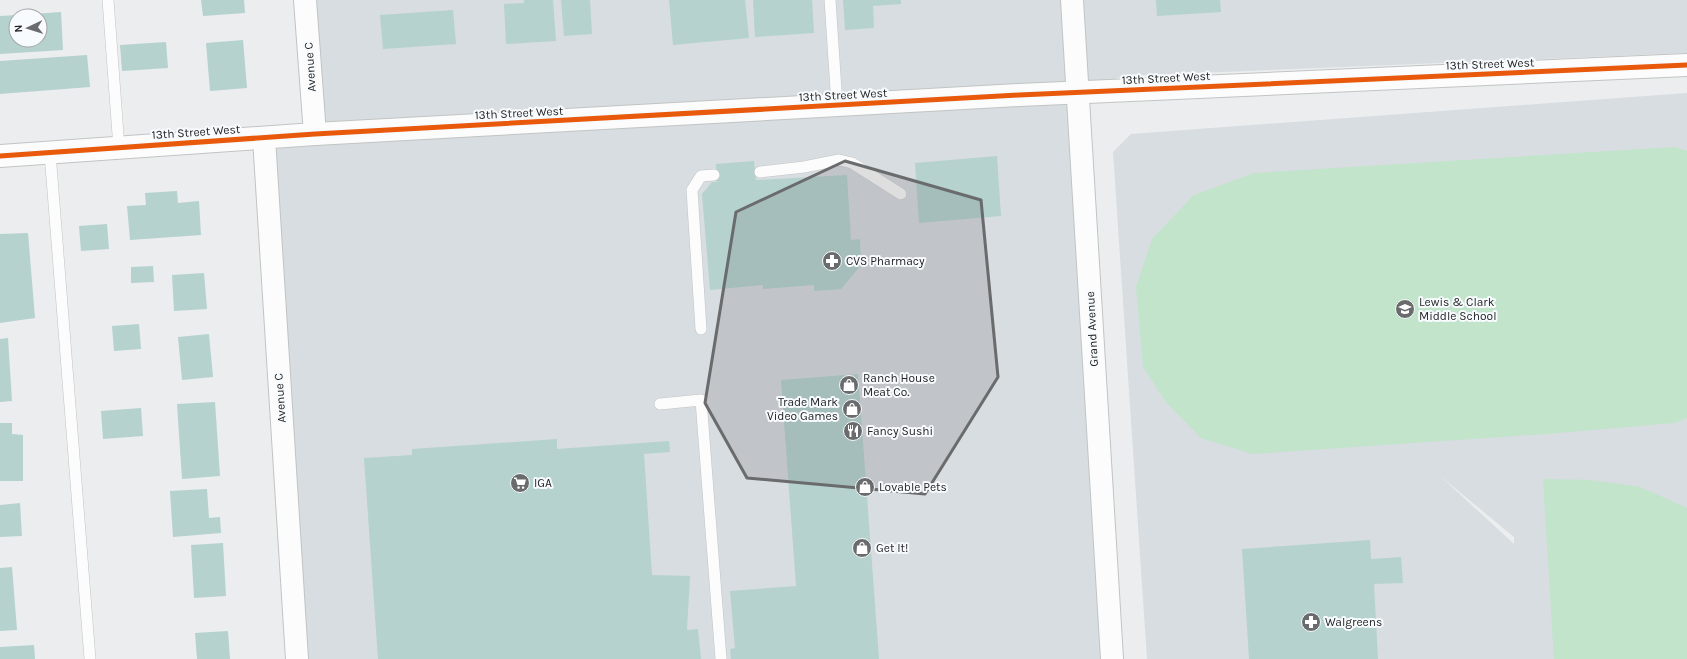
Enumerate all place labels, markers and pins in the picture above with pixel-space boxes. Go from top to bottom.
pharmacy icon: CVS Pharmacy [821,250,843,272]
place label: CVS Pharmacy [846,254,925,268]
place label: Lewis & Clark Middle School [1419,295,1497,323]
school or university icon: Lewis & Clark Middle School [1394,298,1416,320]
place label: Ranch House Meat Co. [863,371,935,399]
shop icon: Ranch House Meat Co. [838,374,860,396]
place label: Trade Mark Video Games [767,395,838,423]
shop icon: Trade Mark Video Games [841,398,863,420]
restaurant icon: Fancy Sushi [842,420,864,442]
place label: Fancy Sushi [867,424,933,438]
supermarket icon: IGA [509,472,531,494]
place label: IGA [534,476,552,490]
shop icon: Lovable Pets [854,476,876,498]
place label: Lovable Pets [879,480,947,494]
shop icon: Get It! [851,537,873,559]
place label: Get It! [876,541,908,555]
pharmacy icon: Walgreens [1300,611,1322,633]
place label: Walgreens [1325,615,1382,629]

